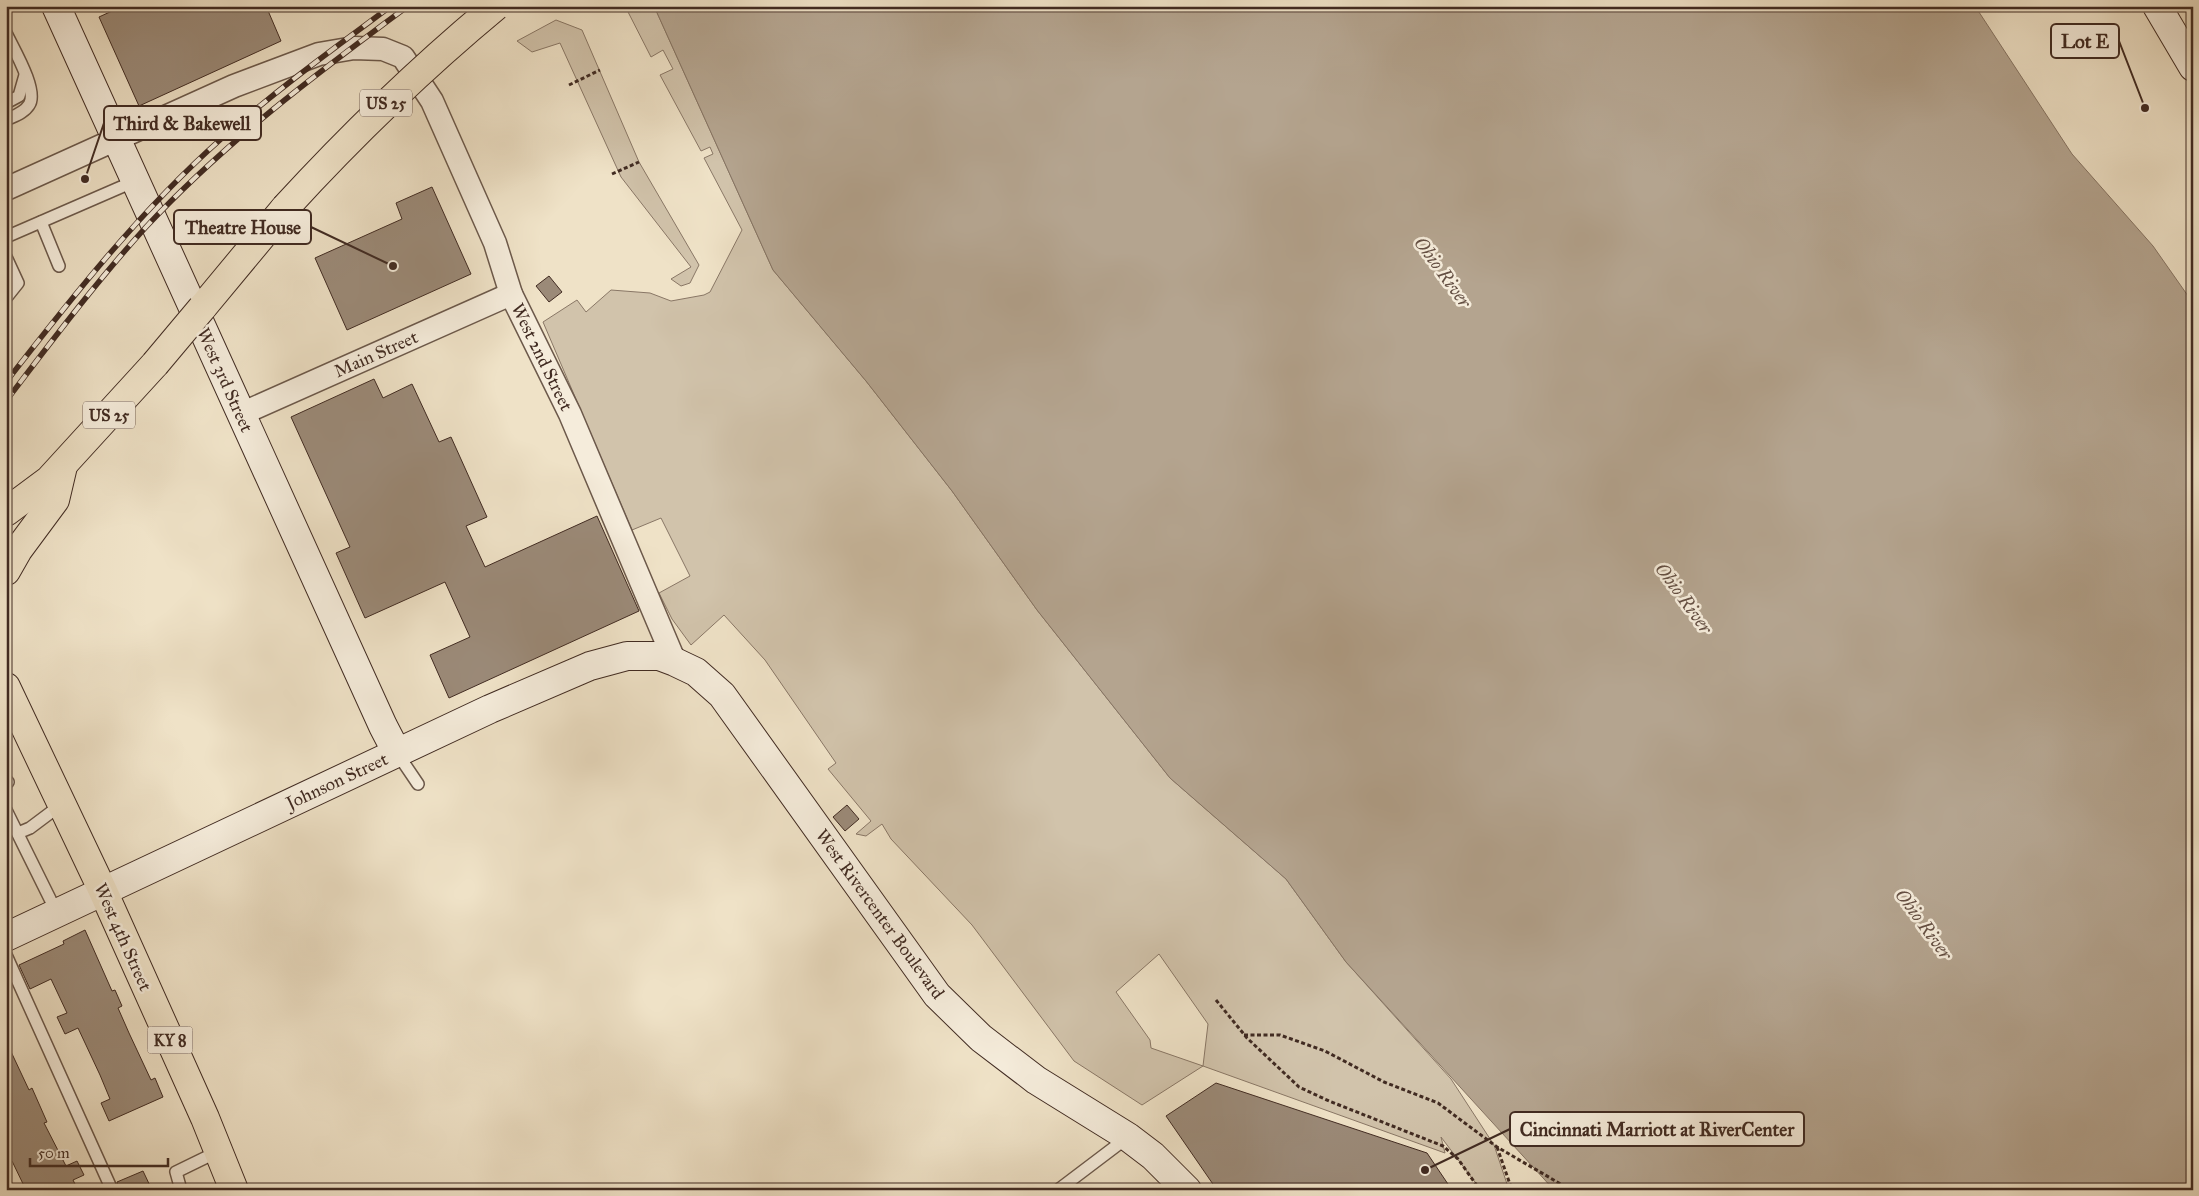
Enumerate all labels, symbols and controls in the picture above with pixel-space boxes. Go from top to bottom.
callout: Lot E [2051,24,2119,58]
text: Lot E [2061,30,2109,53]
road number: US 25 [360,90,412,116]
callout: Third & Bakewell [104,106,261,140]
text: Third & Bakewell [112,112,252,135]
callout: Theatre House [174,210,311,244]
text: Theatre House [184,216,301,239]
water label: Ohio River [1409,232,1477,313]
street label: West 2nd Street [506,300,578,415]
street label: West 3rd Street [192,324,258,436]
street label: Main Street [331,326,422,382]
road number: US 25 [83,402,135,428]
water label: Ohio River [1650,558,1718,639]
street label: Johnson Street [281,748,392,816]
street label: West Rivercenter Boulevard [811,825,949,1003]
street label: West 4th Street [89,880,157,995]
water label: Ohio River [1890,884,1958,965]
road number: KY 8 [148,1026,192,1054]
callout: Cincinnati Marriott at RiverCenter [1510,1112,1804,1146]
text: Cincinnati Marriott at RiverCenter [1520,1118,1795,1141]
scale bar [30,1136,168,1168]
text: 50 m [38,1144,70,1162]

